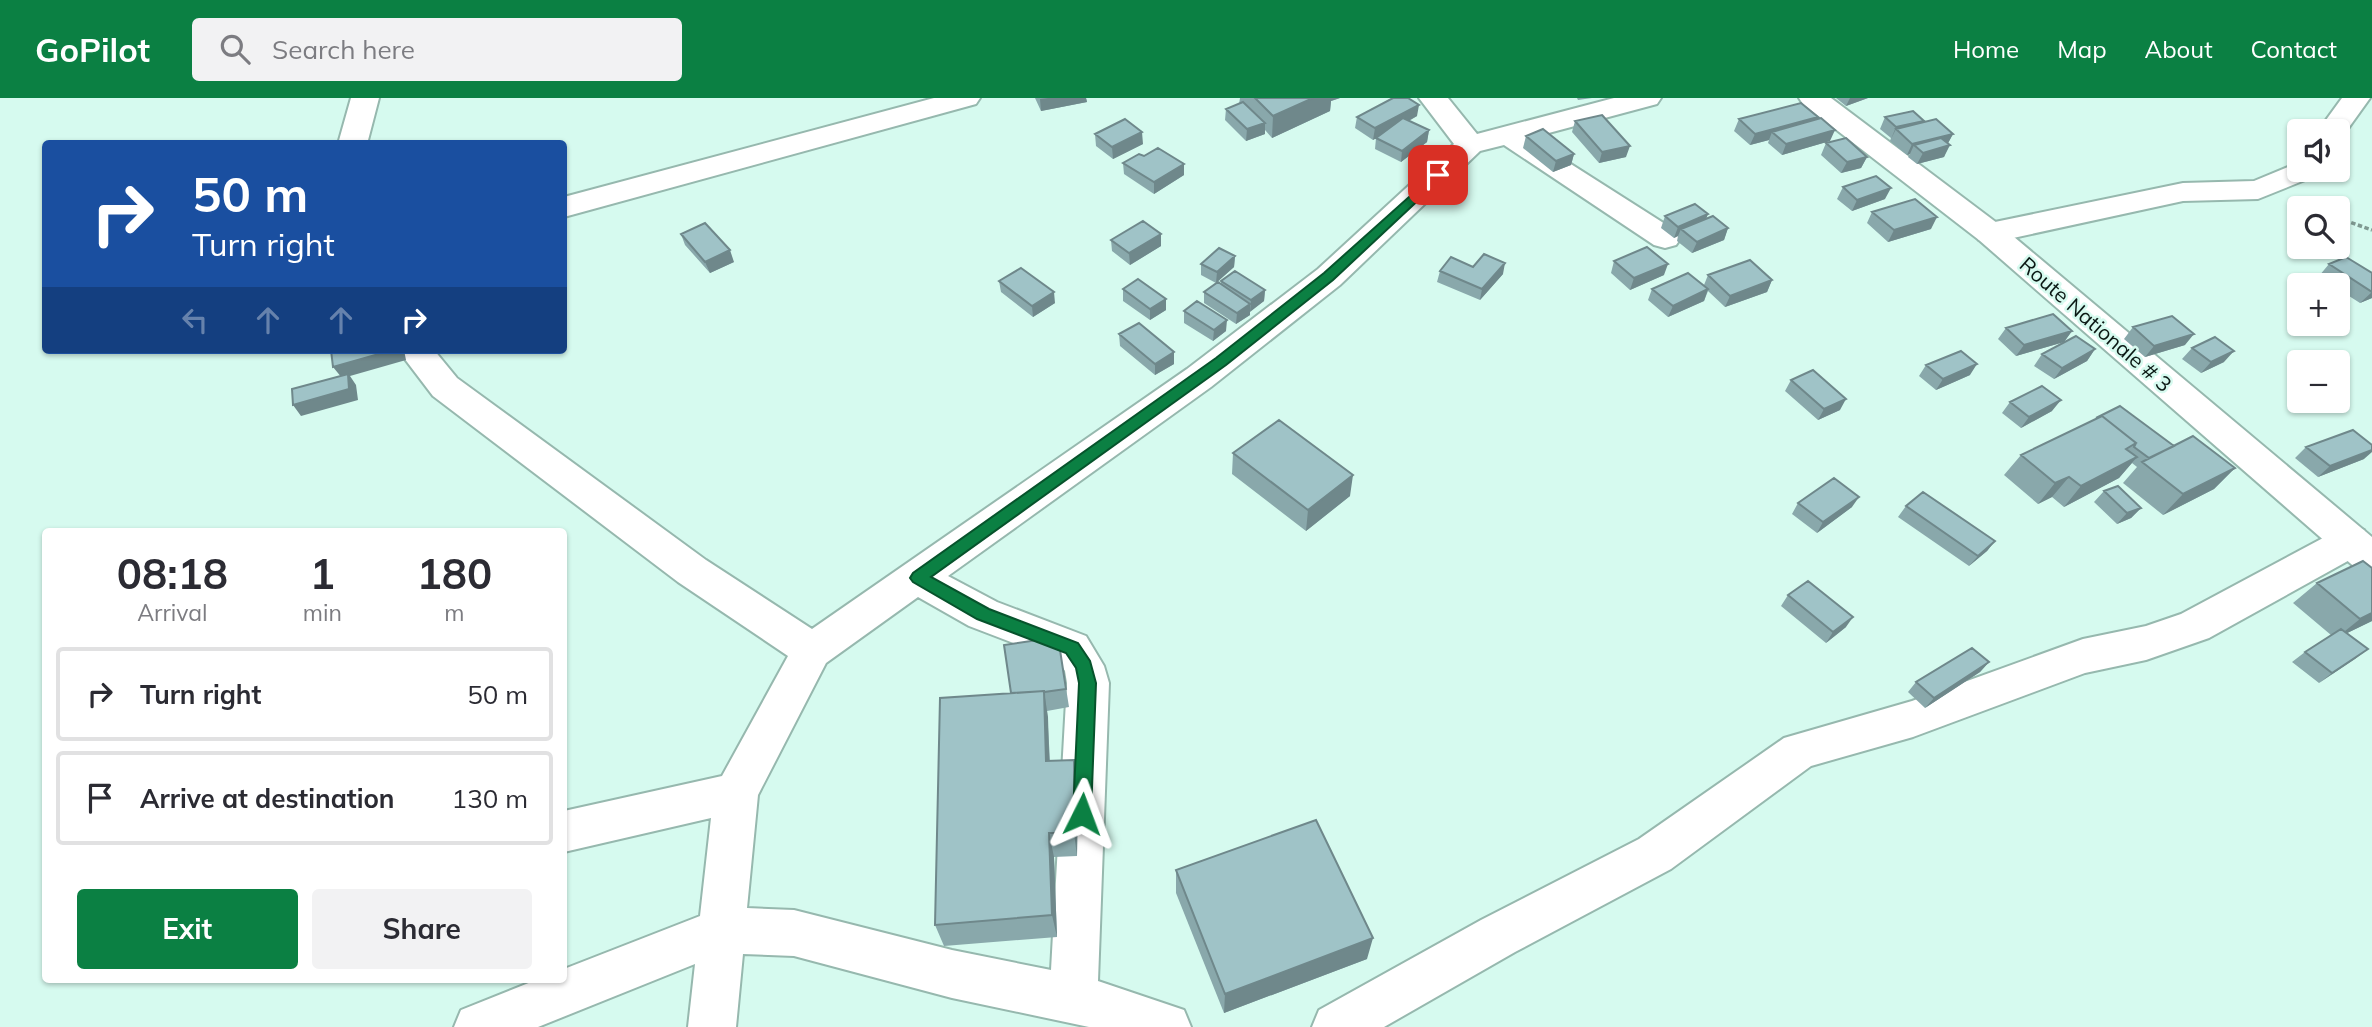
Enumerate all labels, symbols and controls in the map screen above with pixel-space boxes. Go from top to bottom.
search box [192,18,682,81]
text: GoPilot [35,29,150,70]
icon: search [216,30,254,68]
text: Search here [272,33,415,66]
text: Home [1953,34,2019,64]
text: Map [2057,34,2107,64]
text: About [2145,34,2213,64]
text: Contact [2251,34,2337,64]
map controls [2287,119,2350,413]
button: sound [2287,119,2350,182]
pin [1408,145,1468,205]
icon: arrive [1419,156,1457,194]
text: 50 m [192,163,308,224]
icon: right [77,168,168,259]
button: search [2287,196,2350,259]
text: Turn right [192,224,335,264]
street label: Route Nationale # 3 [2015,251,2177,397]
button: + [2287,273,2350,336]
icon: left [176,301,214,339]
icon: ahead [249,301,287,339]
icon: ahead [322,301,360,339]
icon: right [395,301,433,339]
button: − [2287,350,2350,413]
text: 08:18 [117,547,228,600]
text: 1 [310,547,335,600]
text: 180 [417,547,492,600]
text: Arrival [137,598,208,627]
text: min [303,598,342,627]
text: m [444,598,465,627]
icon: right [81,675,119,713]
text: Turn right [140,678,261,711]
text: 50 m [467,678,528,711]
position arrow [1045,777,1119,851]
icon: arrive [81,779,119,817]
text: Arrive at destination [140,782,395,815]
text: 130 m [452,782,528,815]
button: Exit [77,889,298,969]
button: Share [312,889,532,969]

